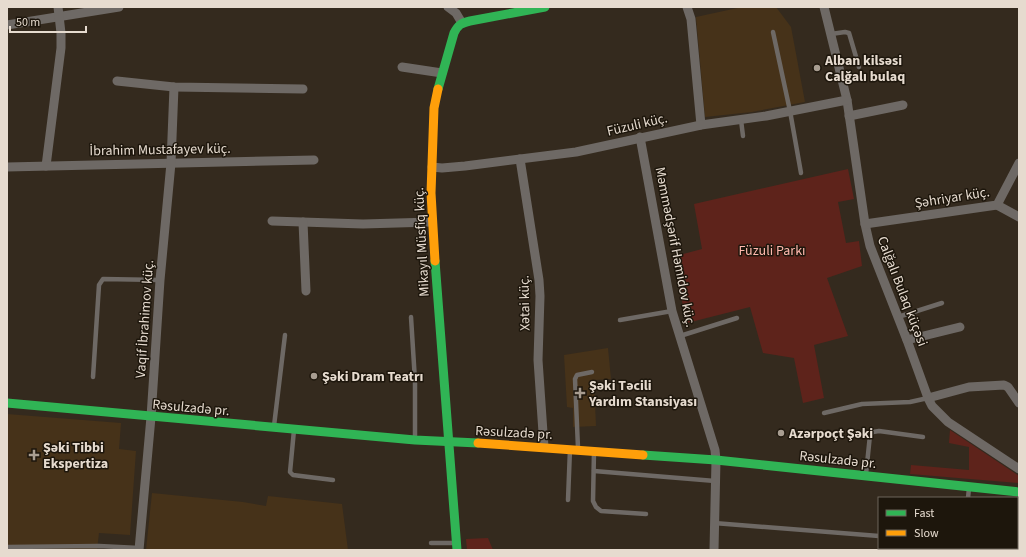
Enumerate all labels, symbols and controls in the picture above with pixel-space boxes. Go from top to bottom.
scale bar [10,8,86,34]
text: 50 m [16,14,40,31]
place label: Alban kilsəsi Calğalı bulaq [824,51,905,87]
marker: Alban kilsəsi Calğalı bulaq [812,63,822,73]
street label: Füzuli küç. [605,108,670,142]
street label: İbrahim Mustafayev küç. [89,139,231,161]
street label: Məmmədşərif Həmidov küç. [650,165,700,329]
street label: Şəhriyar küç. [913,182,991,214]
street label: Mikayıl Müsfiq küç. [409,187,435,297]
street label: Calğalı Bulaq küçəsi [872,233,932,349]
park label: Füzuli Parkı [738,241,806,261]
street label: Vaqif İbrahimov küç. [131,259,159,379]
street label: Xətai küç. [515,275,535,331]
place label: Şəki Dram Teatrı [322,367,423,387]
marker: Şəki Dram Teatrı [309,371,319,381]
place label: Şəki Təcili Yardım Stansiyası [588,376,697,412]
marker: Şəki Təcili Yardım Stansiyası [574,387,586,399]
street label: Rəsulzadə pr. [151,395,230,421]
street label: Rəsulzadə pr. [475,421,553,445]
place label: Azərpoçt Şəki [788,424,873,444]
marker: Azərpoçt Şəki [776,428,786,438]
place label: Şəki Tibbi Ekspertiza [43,438,108,474]
street label: Rəsulzadə pr. [798,446,877,474]
marker: Şəki Tibbi Ekspertiza [28,449,40,461]
legend [878,497,1018,549]
text: Fast [914,505,934,522]
text: Slow [914,525,939,542]

